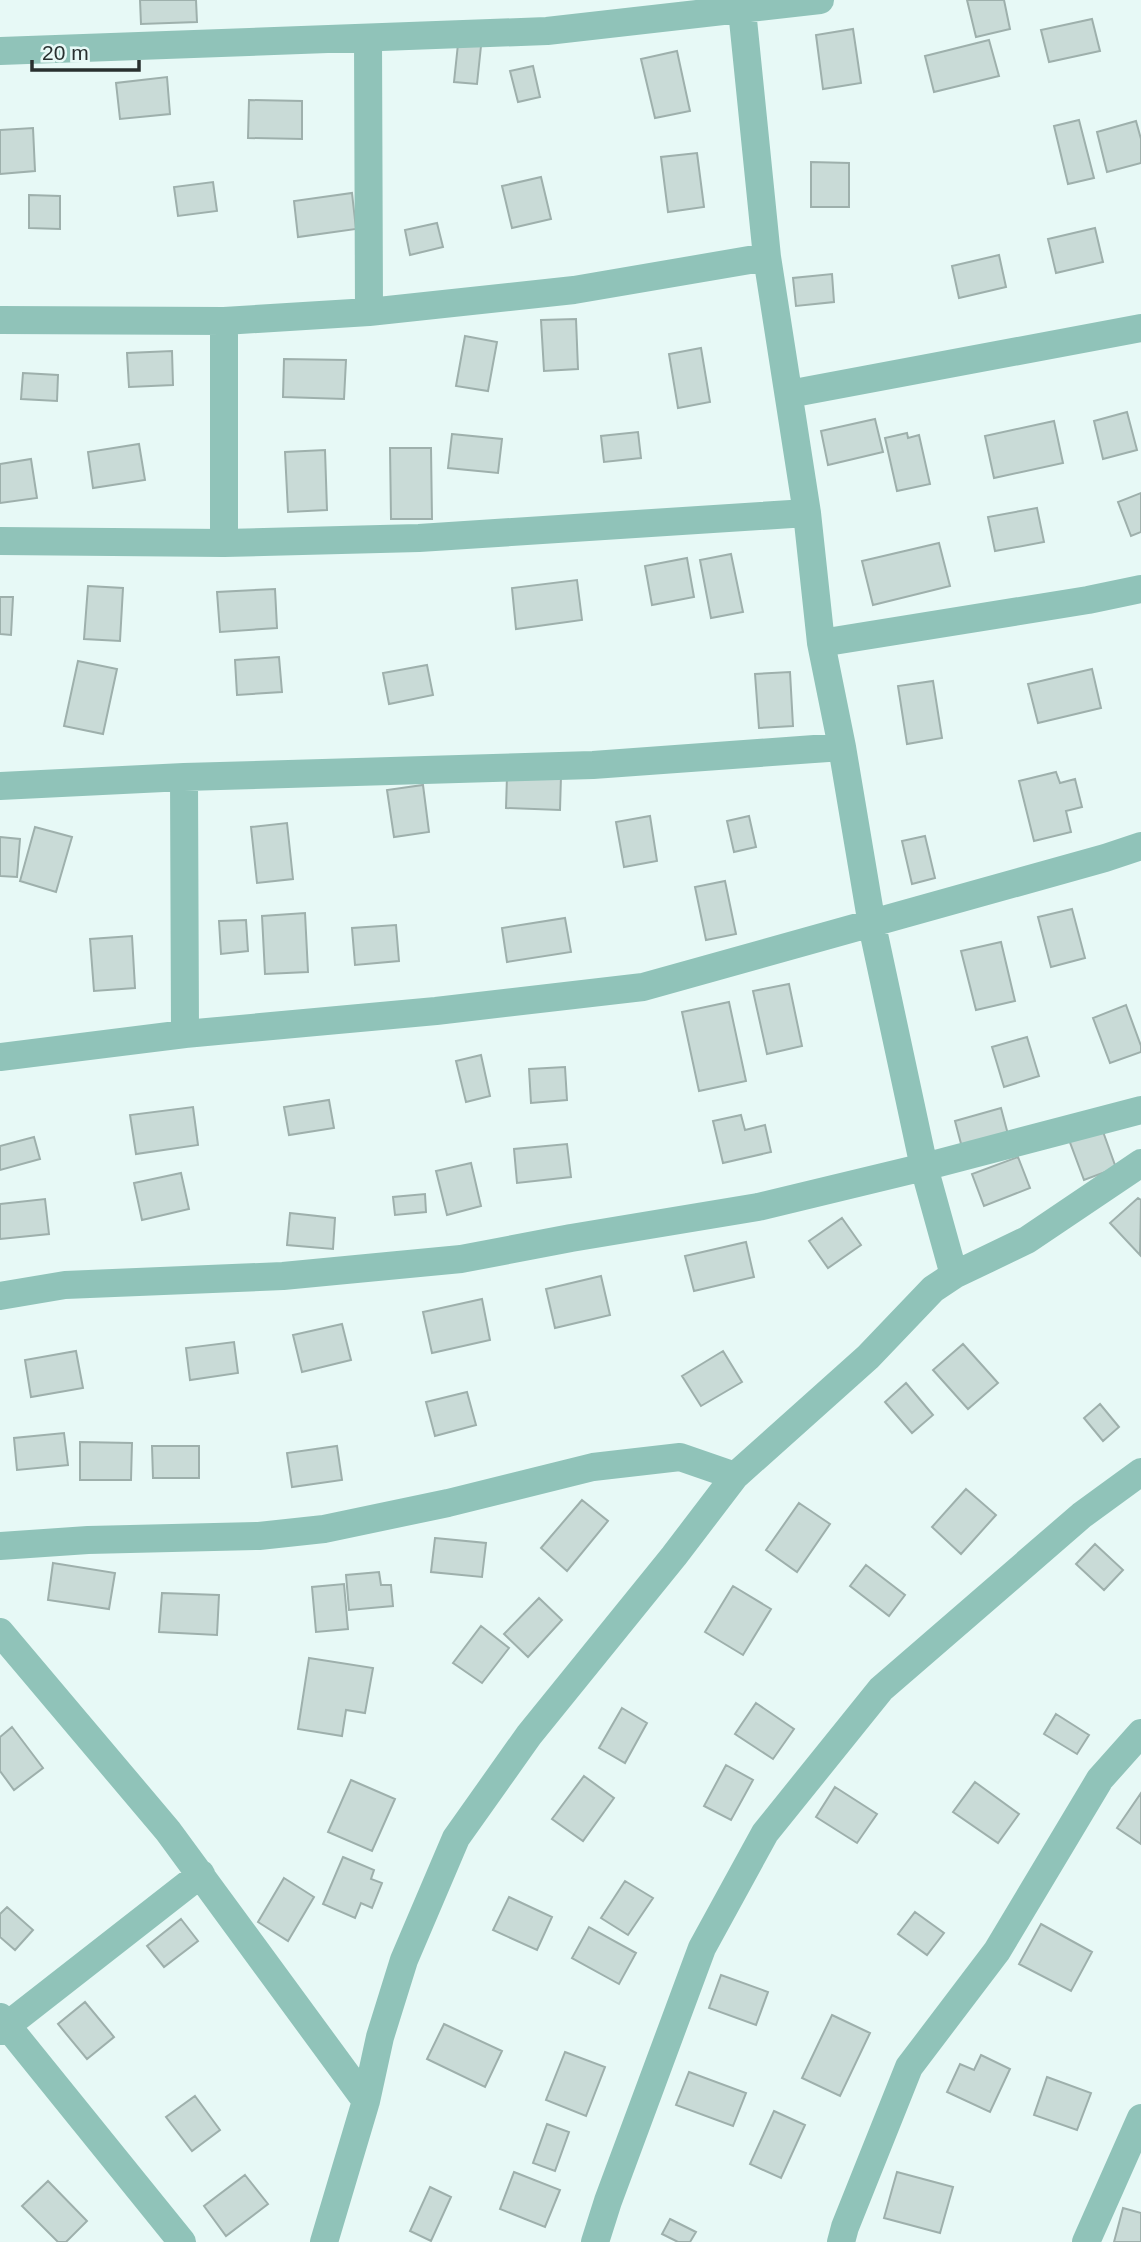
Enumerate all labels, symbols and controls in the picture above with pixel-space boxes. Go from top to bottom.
scale bar [32,28,138,72]
text: 20 m [42,41,89,64]

